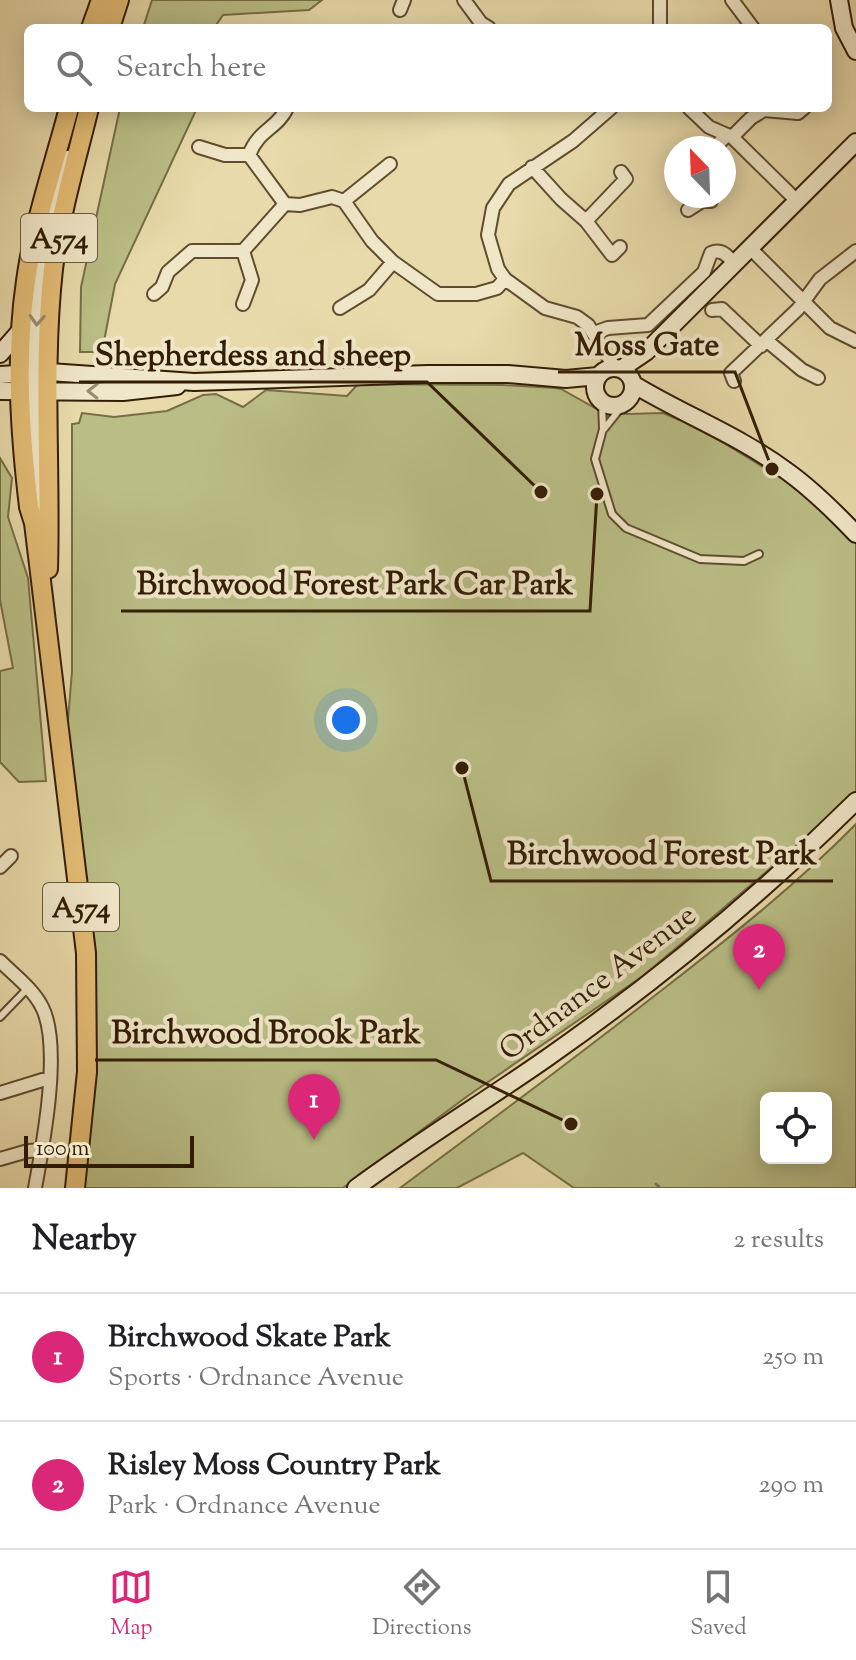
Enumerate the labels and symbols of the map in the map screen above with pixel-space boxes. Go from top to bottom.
north arrow [664,136,736,208]
road number: A574 [21,214,97,262]
one-way arrow [28,314,45,327]
callout: Moss Gate [558,316,735,372]
text: Moss Gate [575,324,720,370]
callout: Shepherdess and sheep [79,326,427,382]
text: Shepherdess and sheep [95,334,411,380]
one-way arrow [86,383,99,400]
callout: Birchwood Forest Park Car Park [121,555,590,611]
text: Birchwood Forest Park Car Park [137,563,574,609]
your location [326,700,366,740]
callout: Birchwood Forest Park [491,825,833,881]
text: Birchwood Forest Park [507,833,818,879]
road number: A574 [43,883,119,931]
street label: Ordnance Avenue [491,896,706,1072]
pin: 2 [733,924,785,990]
callout: Birchwood Brook Park [95,1004,436,1060]
text: Birchwood Brook Park [111,1012,421,1058]
pin: 1 [288,1074,340,1140]
scale bar [24,1132,194,1168]

